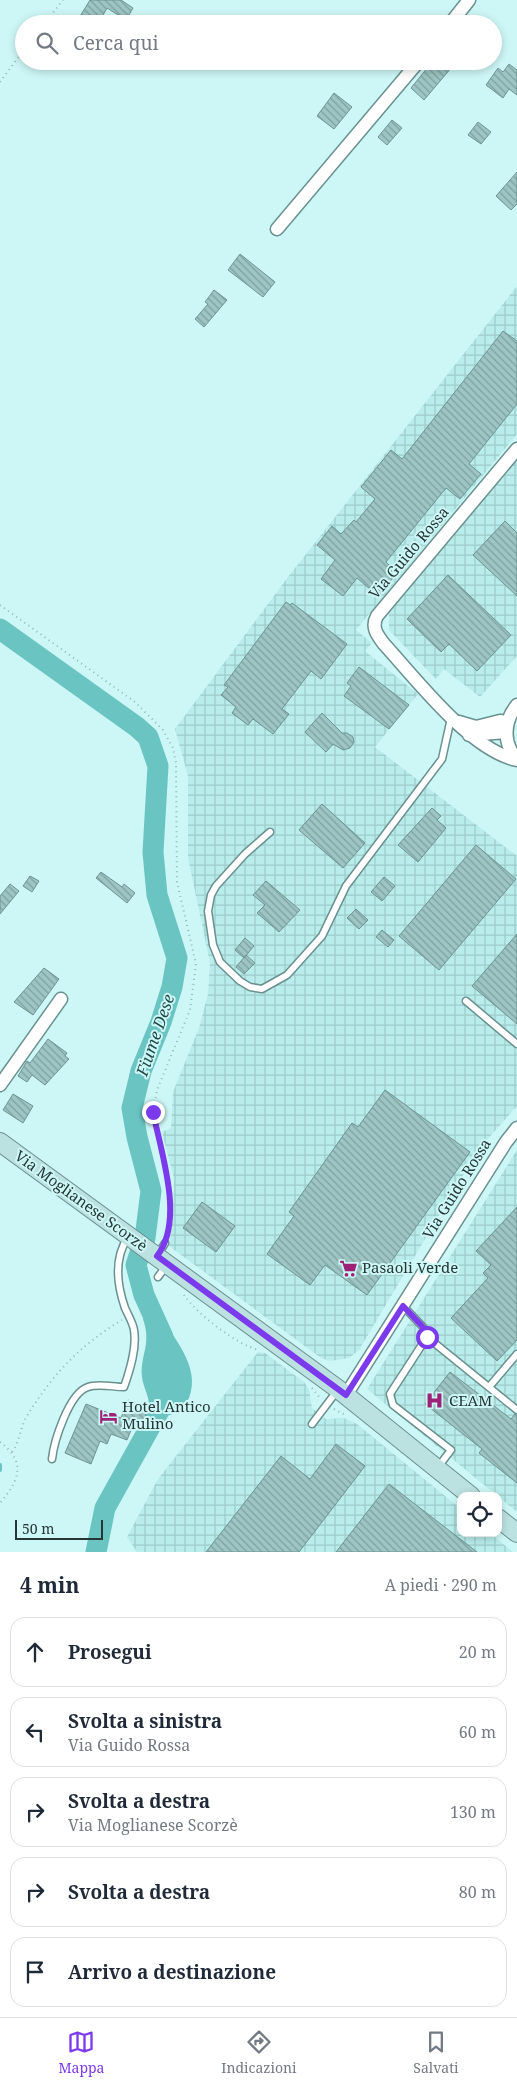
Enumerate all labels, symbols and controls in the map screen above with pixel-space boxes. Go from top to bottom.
search box [15,15,502,70]
icon: search [33,29,61,57]
text: Cerca qui [73,30,159,56]
street label: Via Guido Rossa [364,502,453,603]
water label: Fiume Dese [130,991,179,1080]
route end [142,1101,165,1124]
street label: Via Guido Rossa [417,1135,495,1242]
street label: Via Moglianese Scorzè [11,1145,152,1255]
place label: Pasaoli Verde [362,1257,458,1277]
supermarket icon: Pasaoli Verde [338,1258,358,1278]
route start [416,1326,439,1349]
place label: CEAM [449,1390,492,1410]
hospital icon: CEAM [425,1391,445,1411]
place label: Hotel Antico Mulino [122,1396,211,1433]
hotel icon: Hotel Antico Mulino [98,1406,118,1426]
map controls [457,1492,502,1537]
button: locate [457,1492,502,1537]
scale bar [15,1517,102,1540]
text: 50 m [22,1519,55,1538]
text: 4 min [20,1571,79,1599]
text: A piedi · 290 m [385,1574,497,1596]
icon: ahead [21,1638,49,1666]
text: Prosegui [68,1639,152,1665]
text: 20 m [459,1641,496,1663]
text: Svolta a sinistra [68,1708,222,1734]
icon: left [21,1718,49,1746]
text: 60 m [459,1721,496,1743]
text: Via Guido Rossa [68,1734,190,1756]
text: Svolta a destra [68,1788,210,1814]
icon: right [21,1798,49,1826]
text: 130 m [450,1801,496,1823]
text: Via Moglianese Scorzè [68,1814,238,1836]
icon: right [21,1878,49,1906]
text: Svolta a destra [68,1879,210,1905]
text: 80 m [459,1881,496,1903]
icon: arrive [21,1958,49,1986]
text: Arrivo a destinazione [68,1959,276,1985]
tab: Mappa [58,2028,104,2077]
tab: Indicazioni [221,2028,297,2077]
tab: Salvati [413,2028,459,2077]

